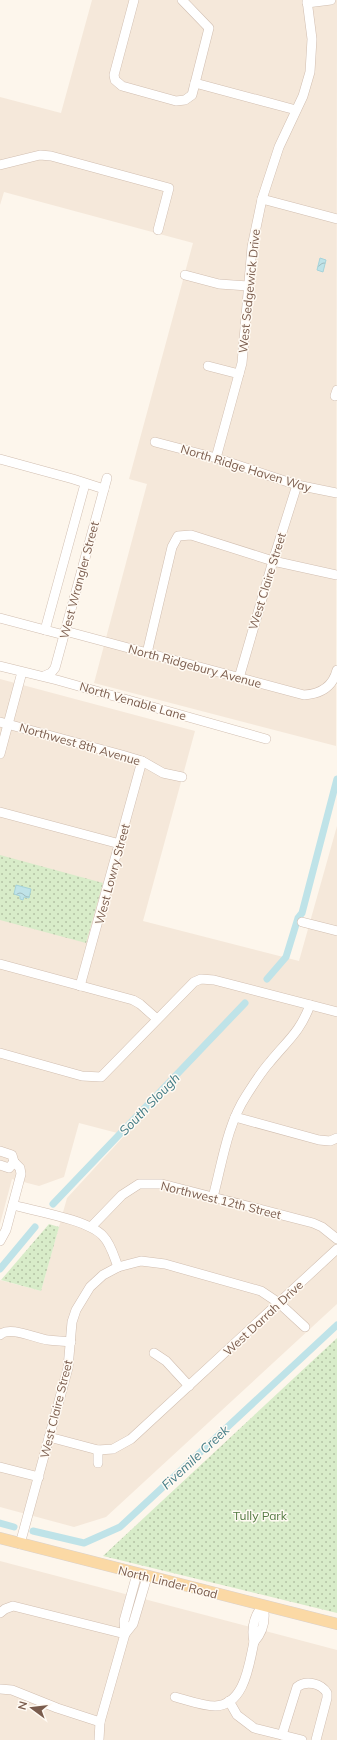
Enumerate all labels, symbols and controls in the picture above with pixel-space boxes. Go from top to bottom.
street label: West Sedgewick Drive [235,228,263,354]
street label: North Ridge Haven Way [179,441,314,495]
street label: West Wrangler Street [56,520,102,640]
street label: West Claire Street [245,531,289,631]
street label: North Ridgebury Avenue [127,641,263,691]
street label: North Venable Lane [78,679,188,723]
street label: Northwest 8th Avenue [18,720,142,768]
street label: West Lowry Street [91,822,133,926]
water label: South Slough [115,1070,183,1138]
street label: Northwest 12th Street [159,1178,283,1222]
street label: West Darrah Drive [220,1277,306,1359]
street label: West Claire Street [37,1358,75,1460]
water label: Fivemile Creek [158,1421,232,1492]
park label: Tully Park [233,1508,288,1523]
street label: North Linder Road [117,1562,219,1602]
north arrow [12,1688,52,1728]
text: N [15,1700,30,1711]

